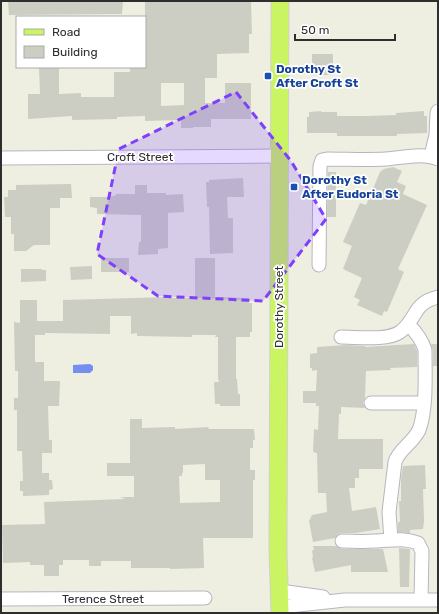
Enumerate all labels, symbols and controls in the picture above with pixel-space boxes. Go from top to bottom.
legend [16,16,146,68]
scale bar [295,16,395,42]
text: 50 m [301,23,329,37]
text: Road [52,25,80,39]
text: Building [52,45,98,59]
place label: Dorothy St After Croft St [276,62,359,90]
marker: Dorothy St After Croft St [263,71,273,81]
street label: Croft Street [107,150,173,164]
place label: Dorothy St After Eudoria St [302,173,399,201]
marker: Dorothy St After Eudoria St [289,182,299,192]
street label: Dorothy Street [272,266,286,348]
street label: Terence Street [62,592,144,606]

